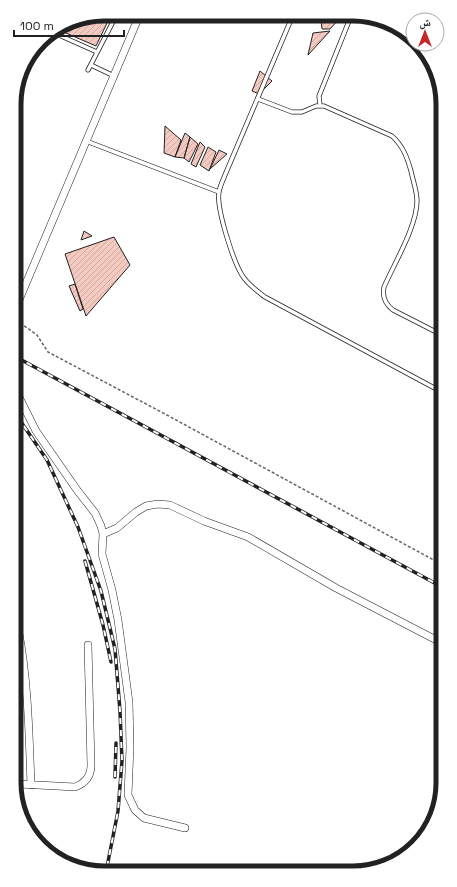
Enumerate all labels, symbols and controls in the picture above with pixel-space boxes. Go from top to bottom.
scale bar [14,12,124,38]
north arrow [405,12,445,52]
text: ش [419,15,431,30]
text: 100 m [20,18,54,34]

